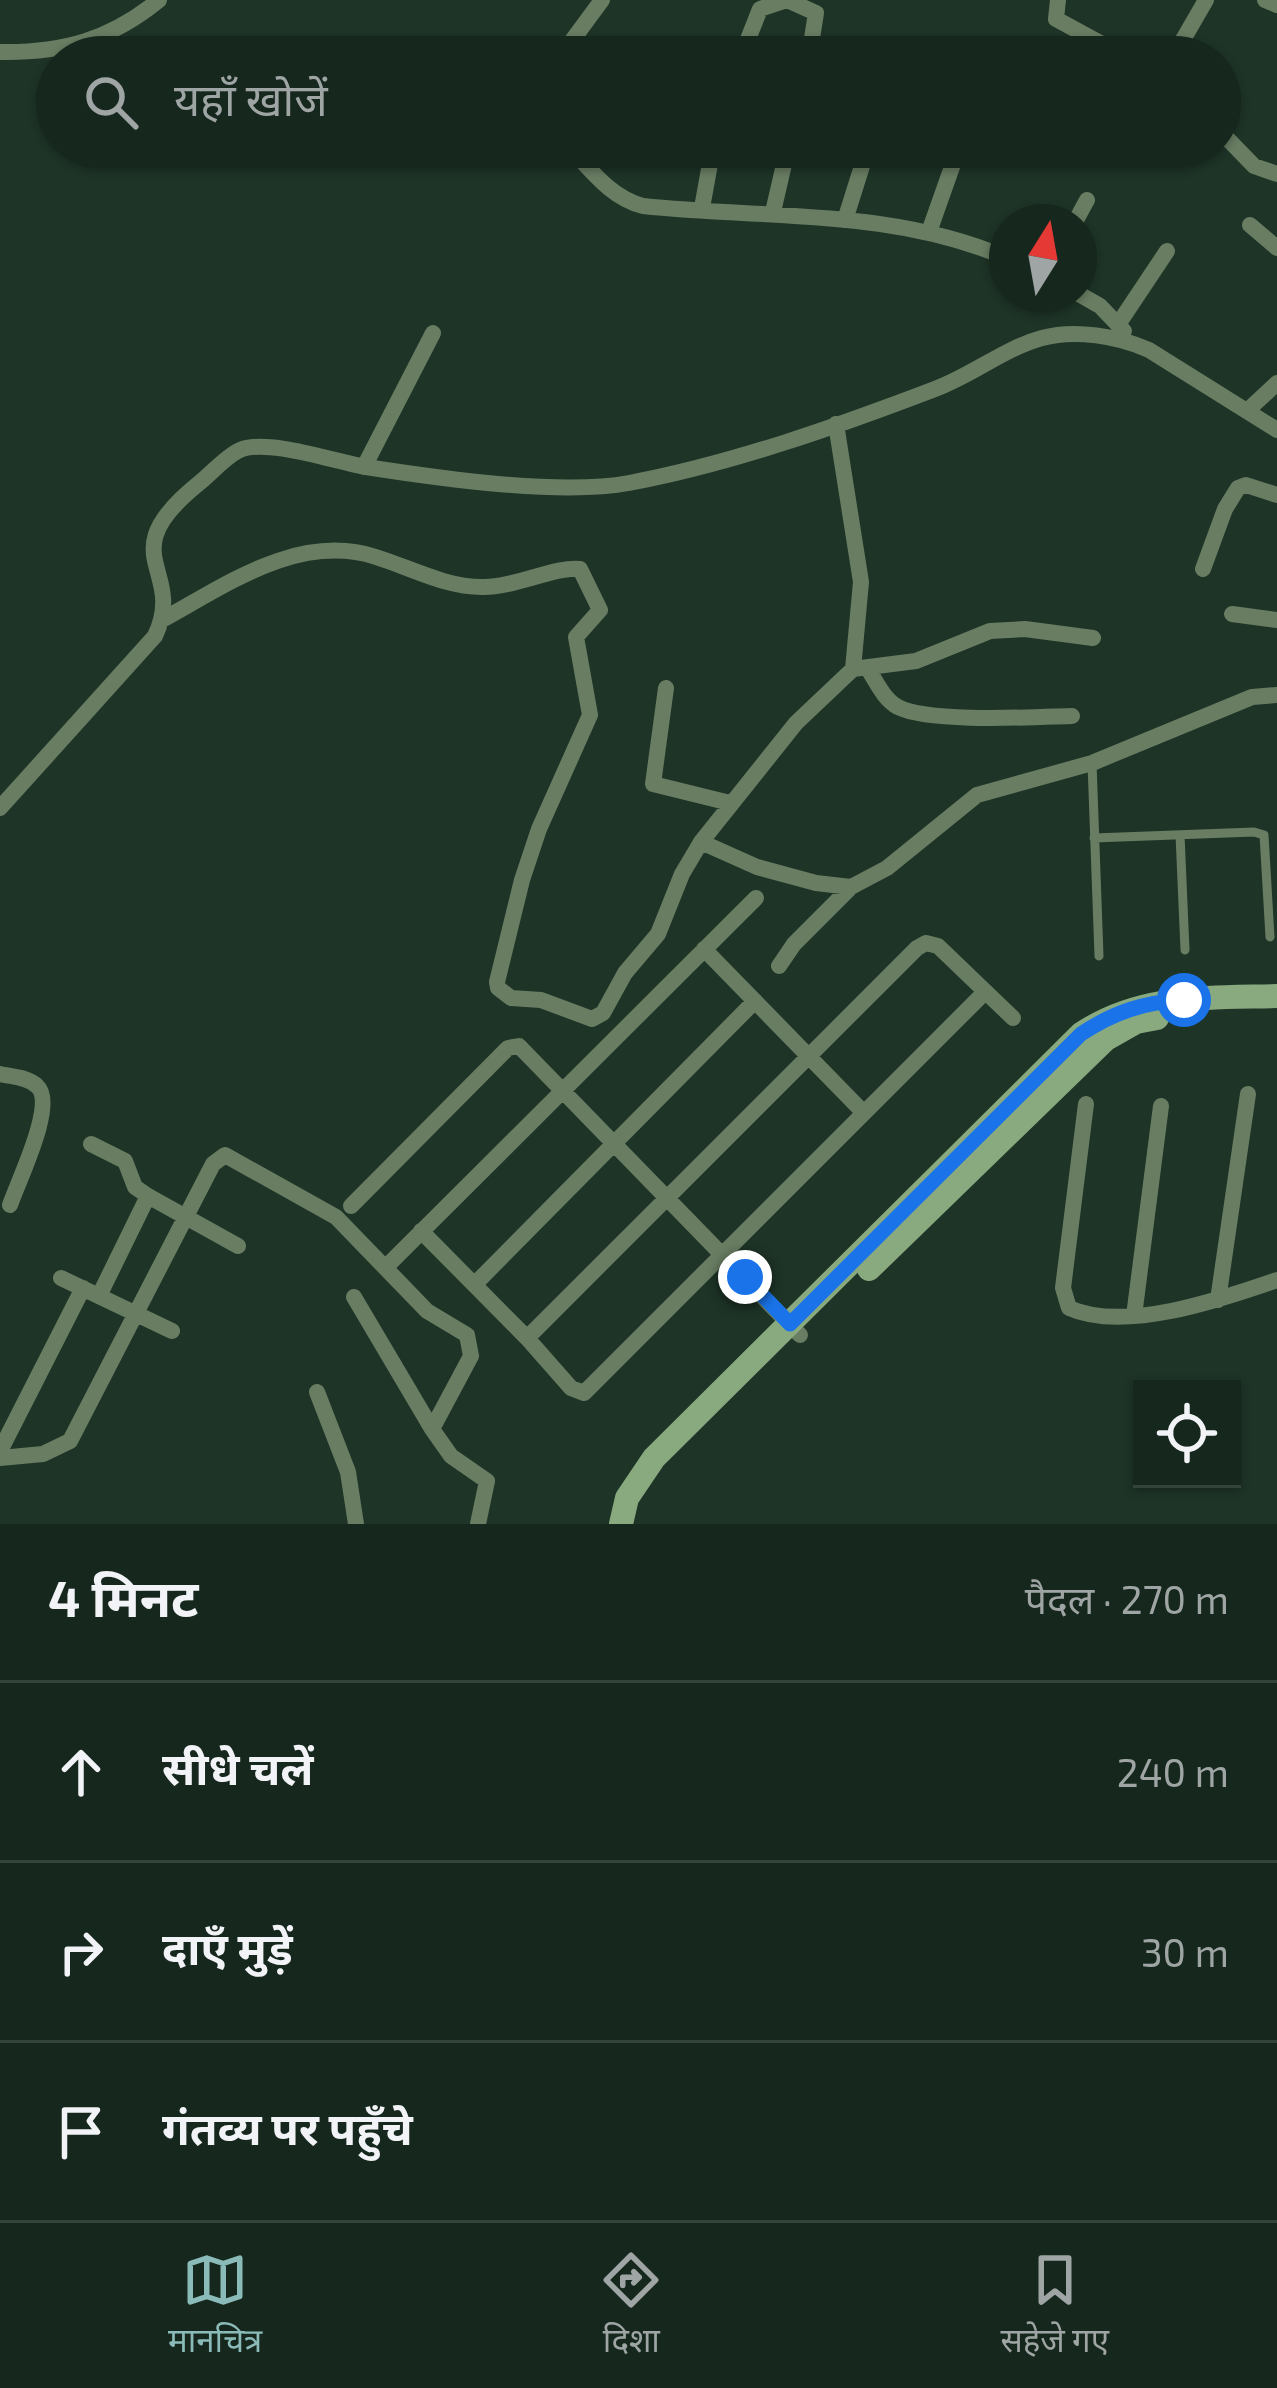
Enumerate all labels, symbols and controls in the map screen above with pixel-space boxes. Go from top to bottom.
search box [36,36,1241,168]
icon: search [78,69,144,135]
text: यहाँ खोजें [174,71,328,125]
north arrow [989,204,1097,312]
route start [1157,973,1211,1027]
route end [718,1250,772,1304]
map controls [1133,1380,1241,1488]
button: locate [1133,1380,1241,1488]
text: 4 मिनट [48,1566,199,1627]
text: पैदल · 270 m [1025,1575,1229,1622]
icon: ahead [48,1739,114,1805]
text: सीधे चलें [162,1740,314,1794]
text: 240 m [1117,1748,1229,1795]
icon: right [48,1919,114,1985]
text: दाएँ मुड़ें [162,1920,293,1974]
text: 30 m [1141,1928,1229,1975]
icon: arrive [48,2099,114,2165]
text: गंतव्य पर पहुँचे [162,2100,413,2154]
tab: मानचित्र [168,2247,262,2365]
tab: दिशा [598,2247,664,2365]
tab: सहेजे गए [1000,2247,1109,2365]

